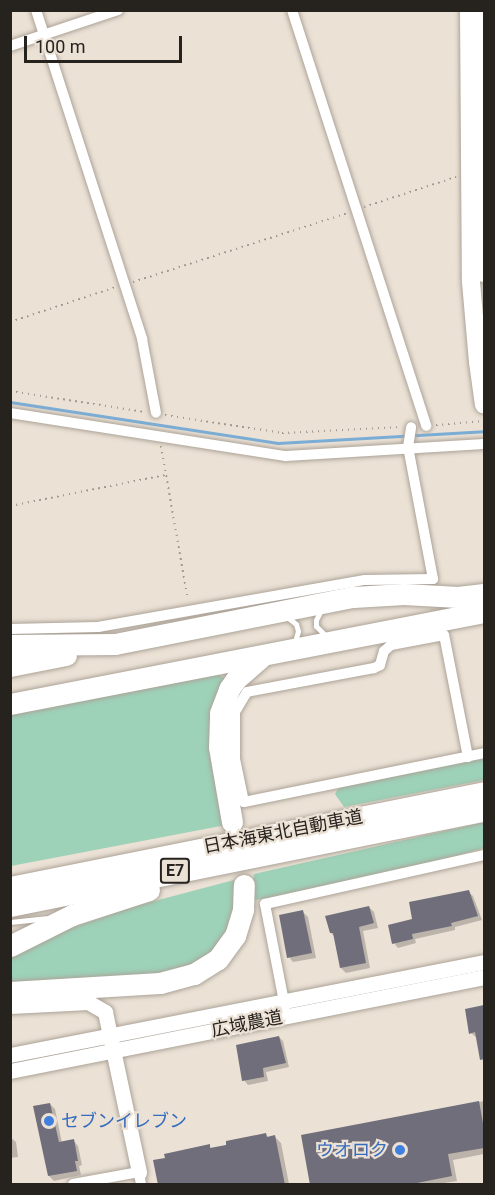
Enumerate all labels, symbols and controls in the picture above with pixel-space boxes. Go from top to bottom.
scale bar [27,24,184,62]
text: 100 m [35,36,86,57]
street label: 日本海東北自動車道 [201,806,365,858]
road number: E7 [158,858,192,884]
street label: 広域農道 [210,1007,284,1041]
place label: セブンイレブン [61,1110,187,1132]
marker: セブンイレブン [42,1114,56,1128]
place label: ウオロク [316,1139,388,1161]
marker: ウオロク [393,1143,407,1157]

